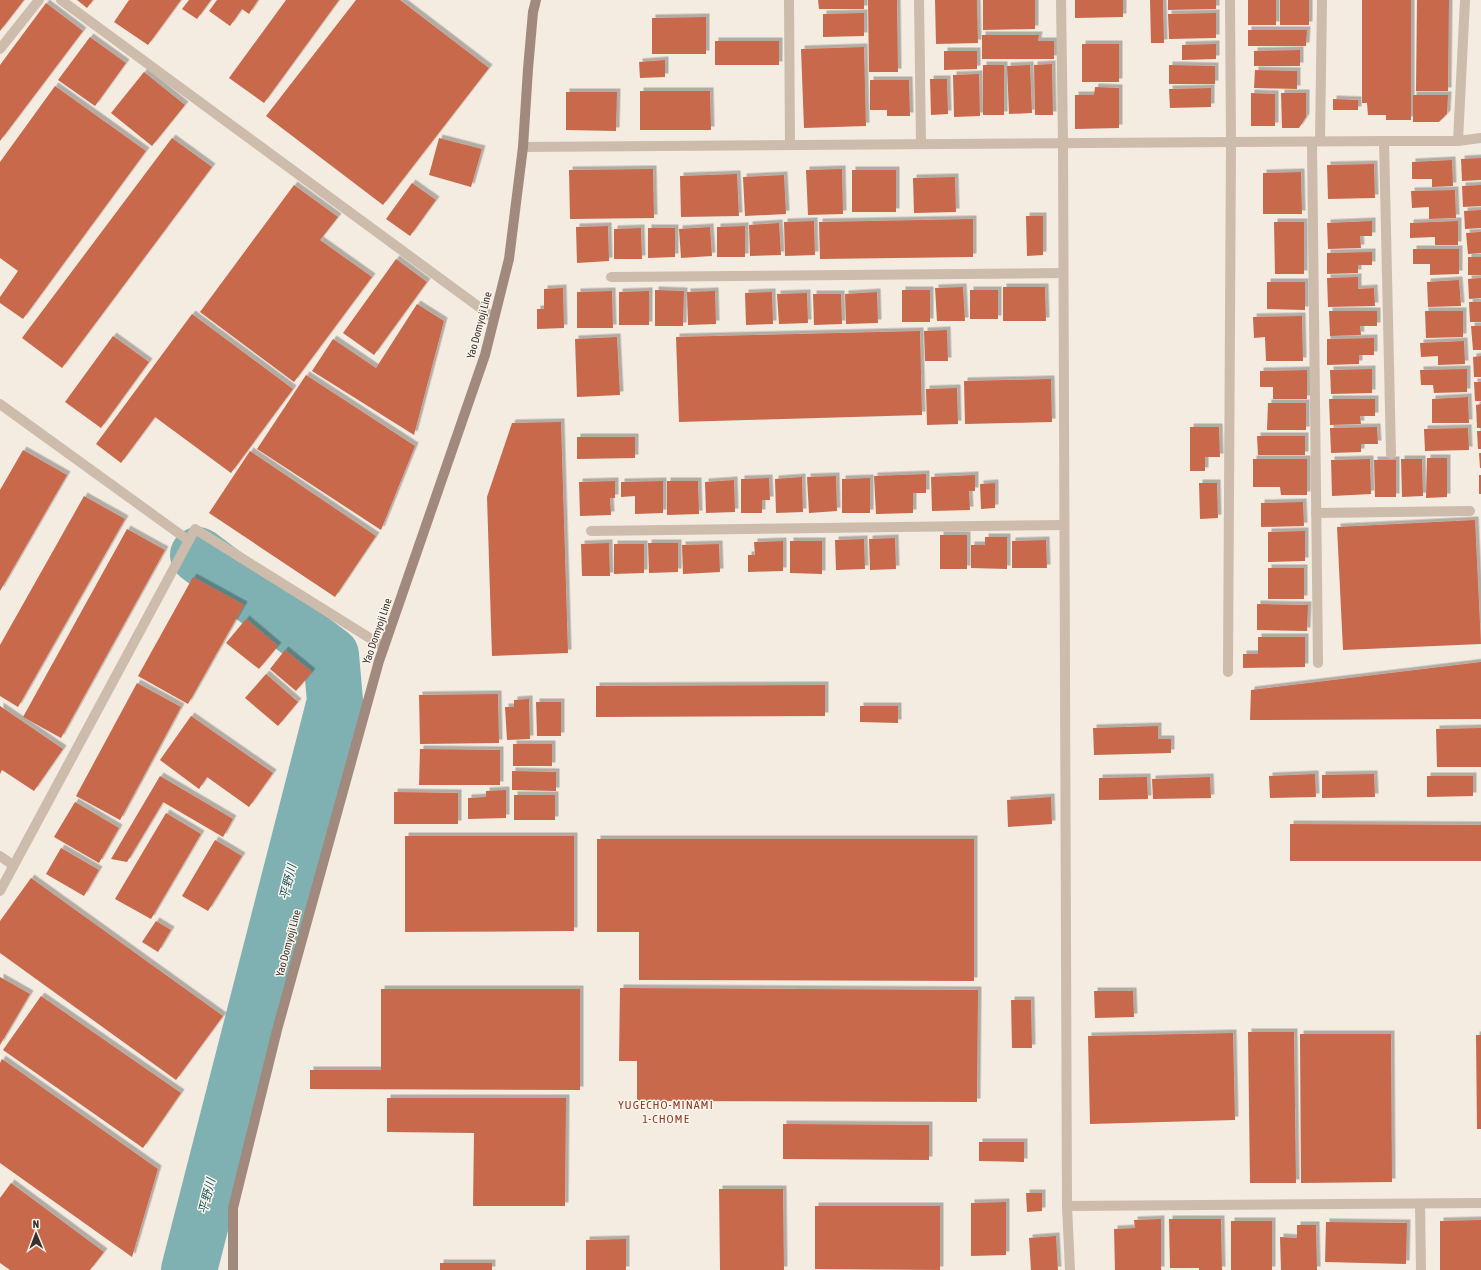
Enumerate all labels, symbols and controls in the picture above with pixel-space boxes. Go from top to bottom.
street label: Yao Domyoji Line [464,290,494,360]
street label: Yao Domyoji Line [360,597,394,665]
water label: 平野川 [277,861,300,901]
street label: Yao Domyoji Line [273,908,303,978]
district label: YUGECHO-MINAMI 1-CHOME [618,1098,714,1126]
water label: 平野川 [196,1175,219,1215]
north arrow [16,1214,56,1254]
text: N [32,1218,39,1230]

